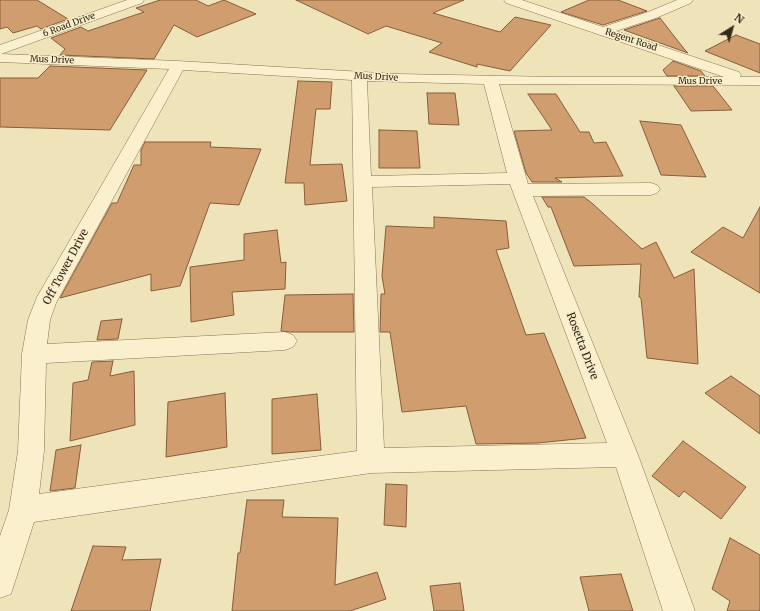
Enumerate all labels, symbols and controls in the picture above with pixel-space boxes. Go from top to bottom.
north arrow [712,8,752,48]
text: N [732,10,747,27]
street label: 6 Road Drive [41,11,97,39]
street label: Regent Road [604,26,658,54]
street label: Mus Drive [30,54,74,66]
street label: Mus Drive [354,70,398,84]
street label: Mus Drive [678,76,722,86]
street label: Off Tower Drive [41,227,91,307]
street label: Rosetta Drive [563,311,601,381]

